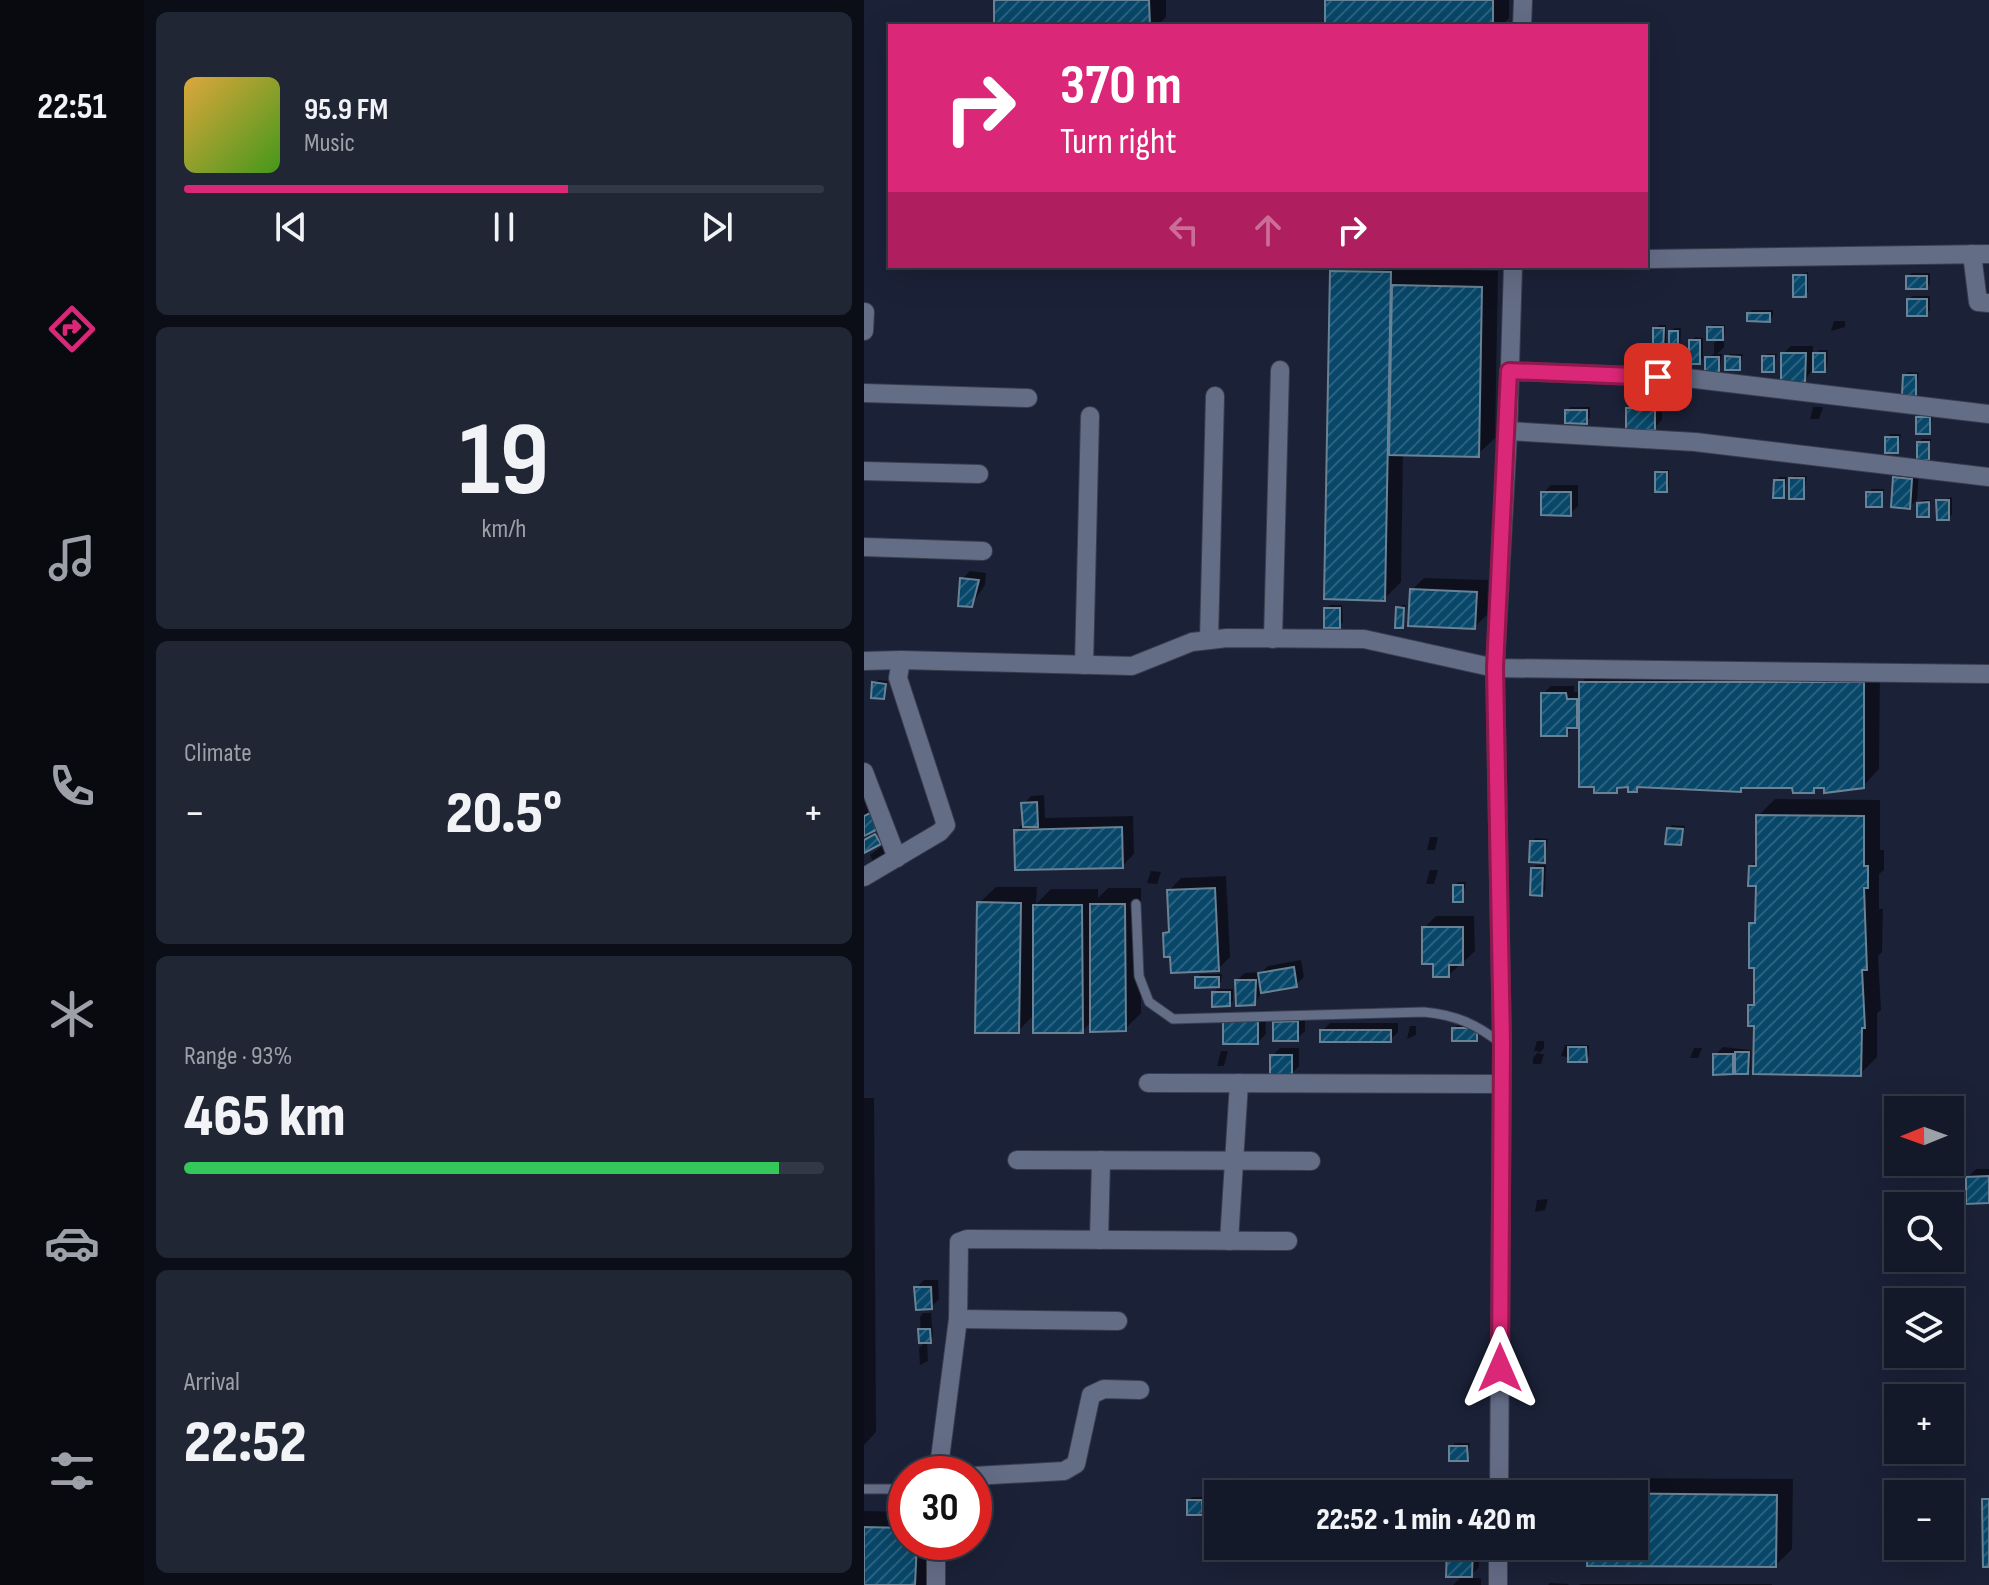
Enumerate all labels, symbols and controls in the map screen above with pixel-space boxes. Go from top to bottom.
text: 370 m [1060,53,1182,120]
icon: right [928,56,1032,160]
text: 22:51 [37,86,107,129]
text: 95.9 FM [304,92,388,128]
text: Turn right [1060,121,1177,164]
text: Music [304,128,355,159]
icon: previous [269,205,313,249]
icon: pause [482,205,526,249]
icon: next [695,205,739,249]
icon: left [1162,208,1206,252]
icon: ahead [1246,208,1290,252]
icon: right [1330,208,1374,252]
icon: directions [44,301,100,357]
pin [1624,343,1692,411]
icon: arrive [1636,355,1680,399]
text: 19 [459,399,549,524]
text: km/h [482,514,526,545]
icon: music [44,530,100,586]
text: Climate [184,738,252,769]
icon: phone [44,758,100,814]
text: 20.5° [446,778,562,850]
text: − [184,787,206,840]
text: + [802,787,824,840]
icon: climate [44,986,100,1042]
text: Range · 93% [184,1041,292,1072]
text: 465 km [184,1081,346,1153]
north arrow [1884,1096,1964,1176]
map controls [1884,1096,1964,1560]
button: search [1884,1192,1964,1272]
icon: car [44,1215,100,1271]
button: layers [1884,1288,1964,1368]
position arrow [1458,1326,1542,1410]
text: Arrival [184,1367,240,1398]
button: + [1884,1384,1964,1464]
text: 22:52 [184,1407,307,1479]
icon: filters [44,1443,100,1499]
speed limit sign: 30 [888,1456,992,1560]
button: − [1884,1480,1964,1560]
text: 22:52 · 1 min · 420 m [1316,1502,1536,1538]

